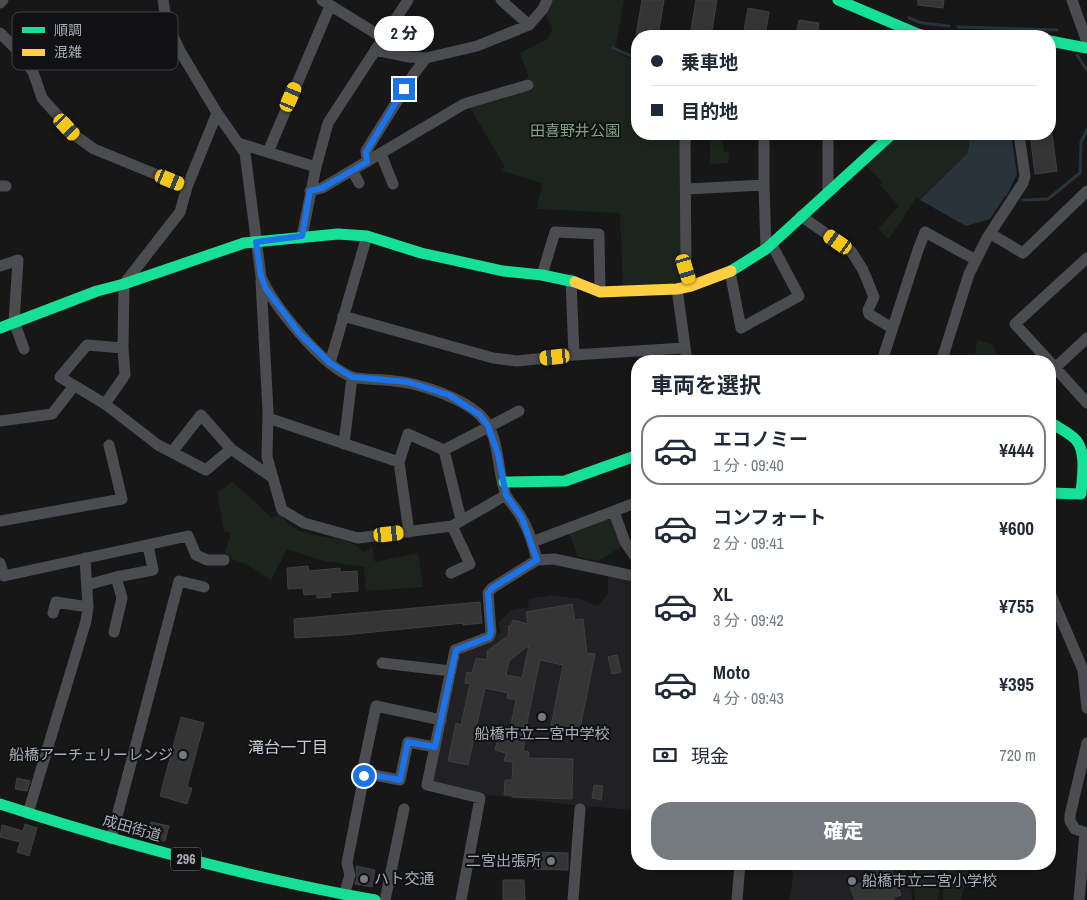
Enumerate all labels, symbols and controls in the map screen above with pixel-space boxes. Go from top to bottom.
legend [12,12,178,70]
callout: 2 分 [374,17,434,52]
text: 順調 [54,21,82,39]
text: 2 分 [391,22,417,44]
text: 混雑 [54,43,82,61]
text: 乗車地 [681,49,738,75]
route end [393,78,415,100]
car [278,80,303,114]
text: 目的地 [681,98,738,124]
car [51,111,82,143]
park label: 田喜野井公園 [530,120,620,141]
car [153,167,186,193]
car [821,227,854,257]
car [674,252,697,286]
car [539,348,570,366]
text: 車両を選択 [651,370,761,400]
text: エコノミー [713,426,808,452]
icon: car [653,428,698,473]
text: ¥444 [999,437,1034,463]
text: 1 分 · 09:40 [713,454,784,476]
text: コンフォート [713,504,826,530]
icon: car [653,506,698,551]
text: ¥600 [999,515,1034,541]
car [373,525,404,543]
text: 2 分 · 09:41 [713,532,784,554]
text: XL [713,581,733,607]
icon: car [653,584,698,629]
text: ¥755 [999,593,1034,619]
text: 3 分 · 09:42 [713,609,784,631]
text: Moto [713,659,750,685]
icon: car [653,662,698,707]
text: ¥395 [999,671,1034,697]
text: 4 分 · 09:43 [713,687,784,709]
marker: 船橋市立二宮中学校 [536,711,548,723]
place label: 船橋市立二宮中学校 [474,723,610,744]
district label: 滝台一丁目 [248,736,328,758]
icon: cash [651,741,679,769]
text: 現金 [691,743,729,769]
place label: 船橋アーチェリーレンジ [9,744,173,765]
text: 720 m [1000,744,1036,766]
marker: 船橋アーチェリーレンジ [177,749,189,761]
route start [353,765,375,787]
button: 確定 [651,802,1036,860]
street label: 成田街道 [100,809,164,846]
road number: 296 [171,848,201,871]
place label: 二宮出張所 [466,850,541,871]
marker: 二宮出張所 [545,855,557,867]
place label: ハト交通 [374,868,434,889]
place label: 船橋市立二宮小学校 [862,870,997,891]
marker: ハト交通 [358,873,370,885]
marker: 船橋市立二宮小学校 [846,875,858,887]

